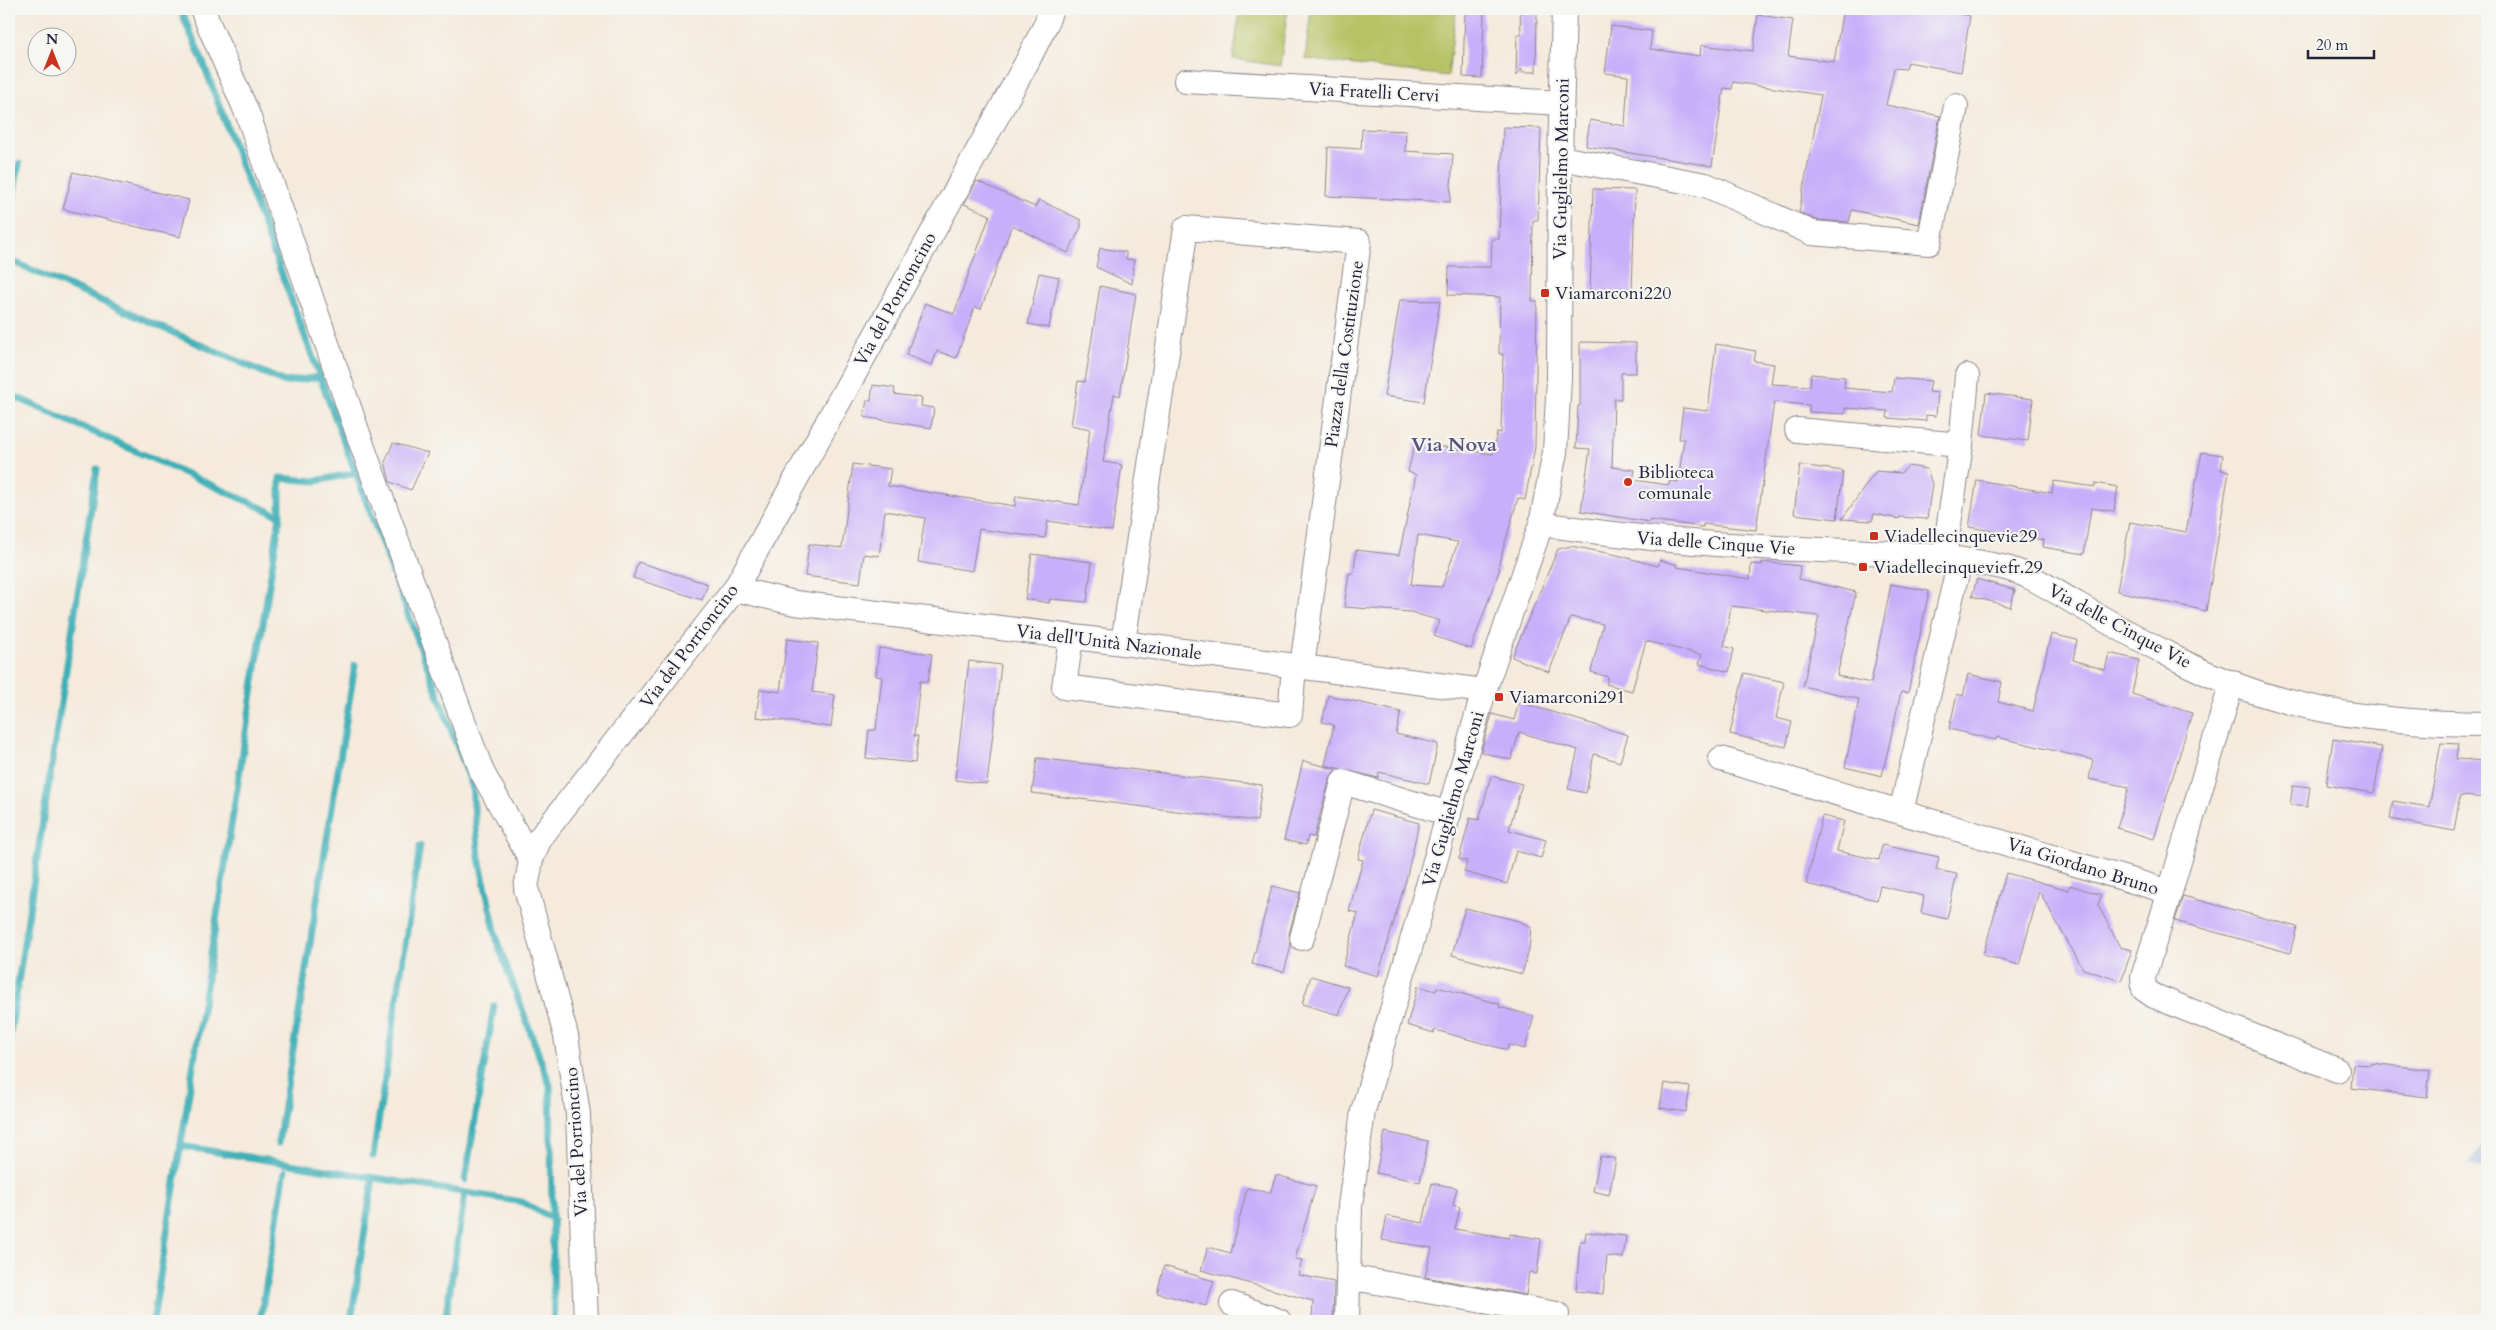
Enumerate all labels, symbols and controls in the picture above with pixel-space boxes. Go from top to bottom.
north arrow [28,28,78,78]
scale bar [2308,28,2375,60]
text: N [46,30,58,49]
text: 20 m [2316,35,2348,55]
street label: Via Fratelli Cervi [1308,77,1440,108]
street label: Via Guglielmo Marconi [1547,78,1576,260]
street label: Via del Porrioncino [848,227,943,371]
street label: Piazza della Costituzione [1319,259,1370,449]
place label: Viamarconi220 [1555,281,1672,306]
marker: Viamarconi220 [1539,287,1551,299]
district label: Via Nova [1411,431,1497,458]
place label: Biblioteca comunale [1638,460,1714,506]
marker: Biblioteca comunale [1622,476,1634,488]
place label: Viadellecinquevie29 [1884,524,2037,549]
street label: Via delle Cinque Vie [1636,525,1796,562]
marker: Viadellecinquevie29 [1868,530,1880,542]
place label: Viadellecinqueviefr.29 [1873,555,2043,580]
marker: Viadellecinqueviefr.29 [1857,561,1869,573]
street label: Via delle Cinque Vie [2044,578,2196,675]
street label: Via del Porrioncino [634,579,745,714]
street label: Via dell'Unità Nazionale [1015,619,1203,666]
place label: Viamarconi291 [1509,685,1626,710]
marker: Viamarconi291 [1493,691,1505,703]
street label: Via Guglielmo Marconi [1416,708,1491,890]
street label: Via Giordano Bruno [2004,832,2162,902]
street label: Via del Porrioncino [559,1066,594,1218]

